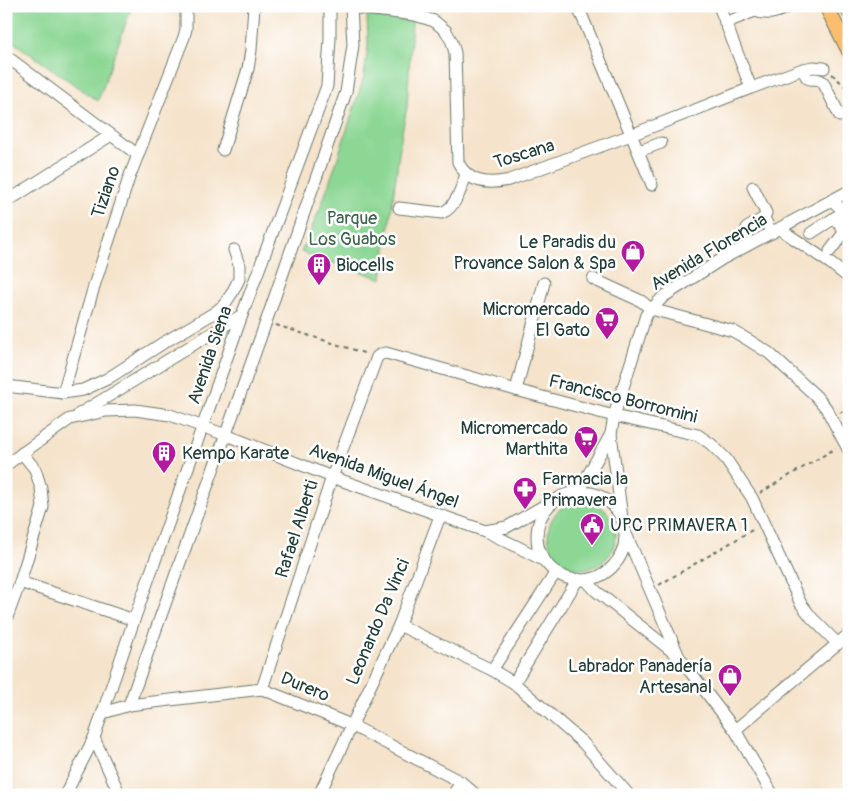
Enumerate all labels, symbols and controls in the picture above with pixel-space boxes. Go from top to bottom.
street label: Toscana [491,134,557,174]
street label: Tiziano [86,163,126,221]
park label: Parque Los Guabos [308,207,396,251]
street label: Avenida Florencia [647,208,771,296]
place label: Le Paradis du Provance Salon & Spa [453,231,616,275]
shop icon: Le Paradis du Provance Salon & Spa [620,239,646,273]
building icon: Biocells [306,252,332,286]
place label: Biocells [336,254,394,277]
place label: Micromercado El Gato [483,298,590,342]
street label: Avenida Siena [182,303,238,407]
supermarket icon: Micromercado El Gato [594,306,620,340]
street label: Francisco Borromini [546,369,700,429]
place label: Micromercado Marthita [461,417,568,461]
supermarket icon: Micromercado Marthita [573,425,599,459]
street label: Avenida Miguel Ángel [306,438,462,514]
building icon: Kempo Karate [151,440,177,474]
place label: Kempo Karate [182,442,289,465]
place label: Farmacia la Primavera [542,468,628,512]
pharmacy icon: Farmacia la Primavera [512,476,538,510]
street label: Rafael Alberti [270,477,324,581]
public building icon: UPC PRIMAVERA 1 [579,512,605,546]
place label: UPC PRIMAVERA 1 [610,514,748,537]
street label: Leonardo Da Vinci [341,555,415,689]
place label: Labrador Panadería Artesanal [568,655,712,699]
shop icon: Labrador Panadería Artesanal [717,663,743,697]
street label: Durero [277,667,333,707]

